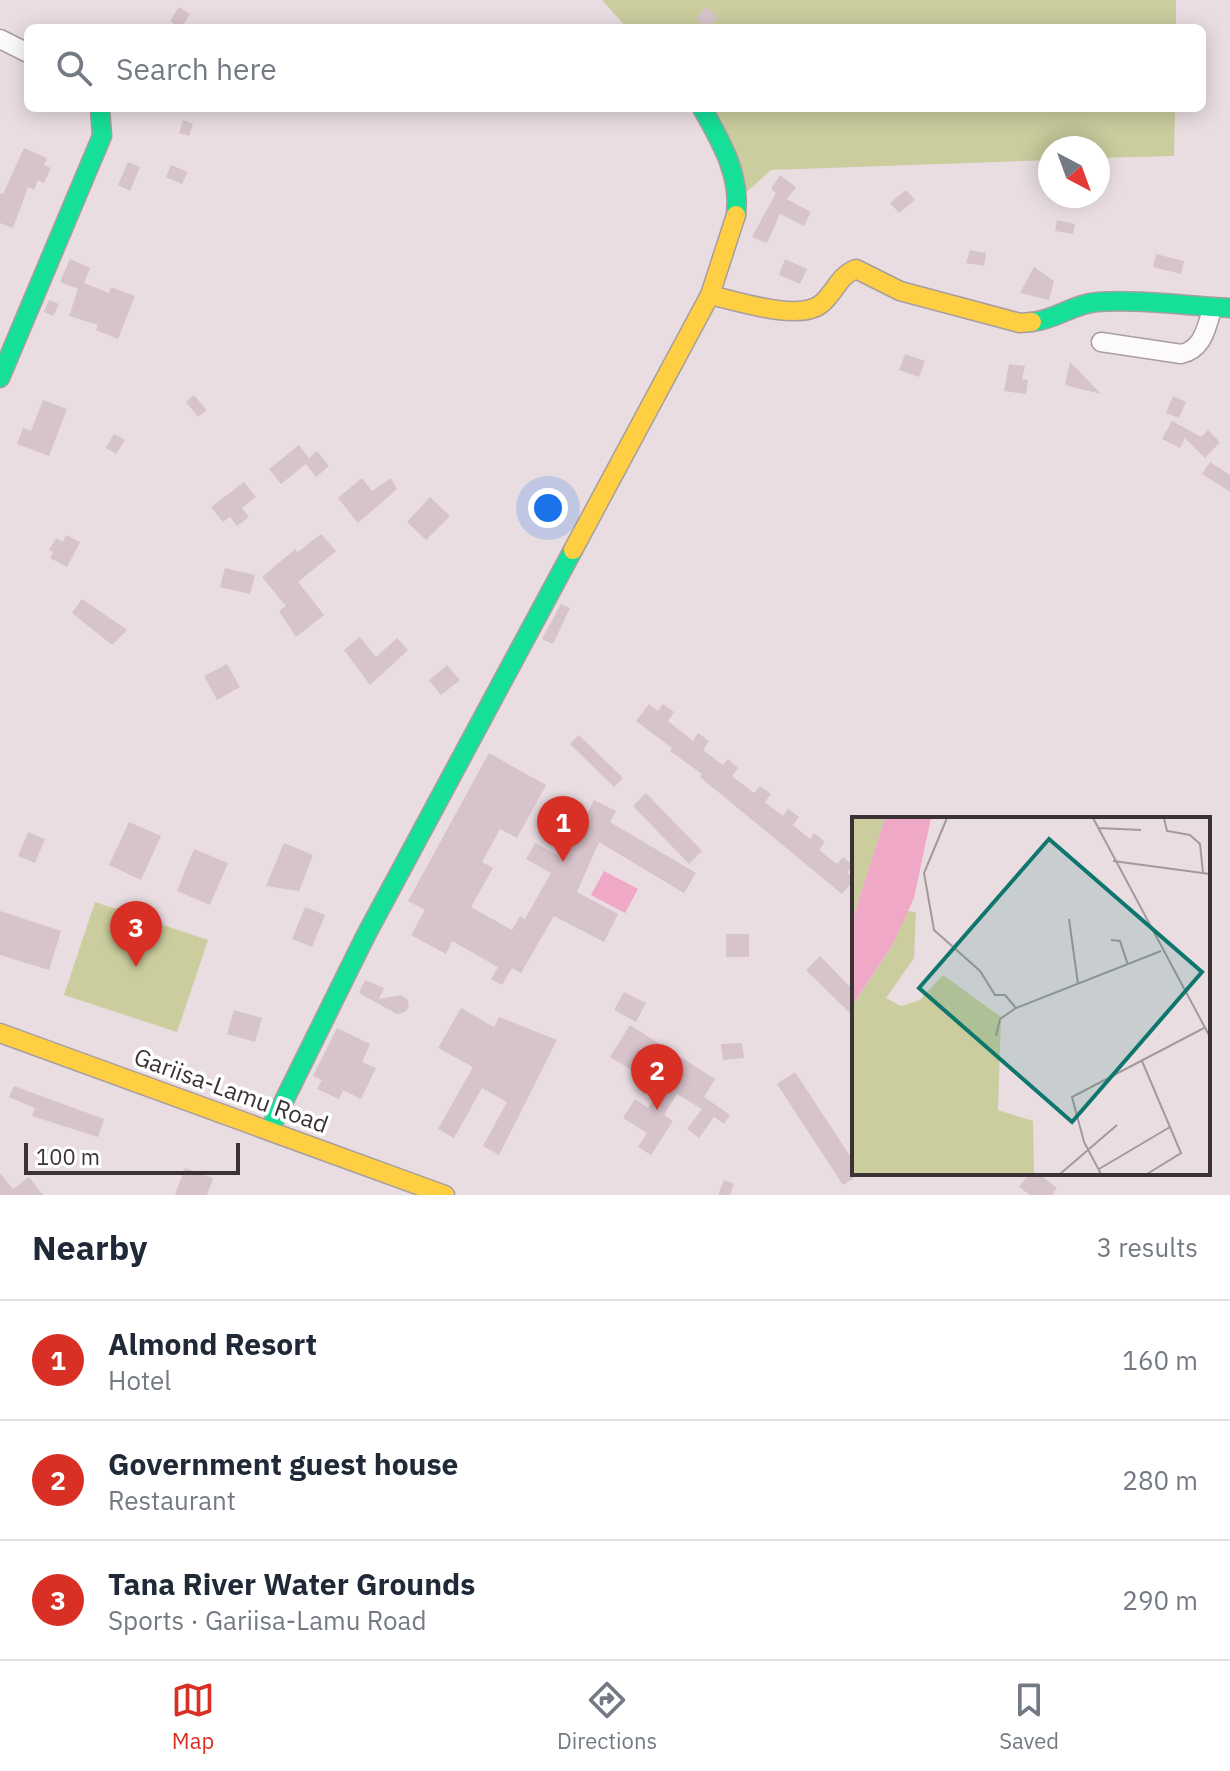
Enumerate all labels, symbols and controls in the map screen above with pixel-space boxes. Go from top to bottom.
search box [24,24,1206,112]
icon: search [52,46,96,90]
text: Search here [116,49,277,88]
north arrow [1038,136,1110,208]
your location [528,488,568,528]
pin: 1 [537,796,589,862]
inset map [852,817,1210,1175]
pin: 3 [110,901,162,967]
street label: Gariisa-Lamu Road [130,1040,333,1140]
pin: 2 [631,1044,683,1110]
scale bar [24,1139,240,1175]
text: 100 m [36,1142,100,1171]
text: Nearby [32,1225,147,1269]
text: 3 results [1096,1230,1198,1264]
text: Almond Resort [108,1324,317,1363]
text: 1 [50,1343,66,1377]
text: 160 m [1122,1343,1198,1377]
text: Hotel [108,1363,171,1397]
text: Government guest house [108,1444,458,1483]
text: 2 [50,1463,66,1497]
text: 280 m [1122,1463,1198,1497]
text: Restaurant [108,1483,236,1517]
text: Tana River Water Grounds [108,1564,475,1603]
text: 3 [50,1583,66,1617]
text: 290 m [1122,1583,1198,1617]
text: Sports · Gariisa-Lamu Road [108,1603,426,1637]
tab: Map [171,1678,215,1755]
tab: Directions [557,1678,657,1755]
tab: Saved [999,1678,1059,1755]

